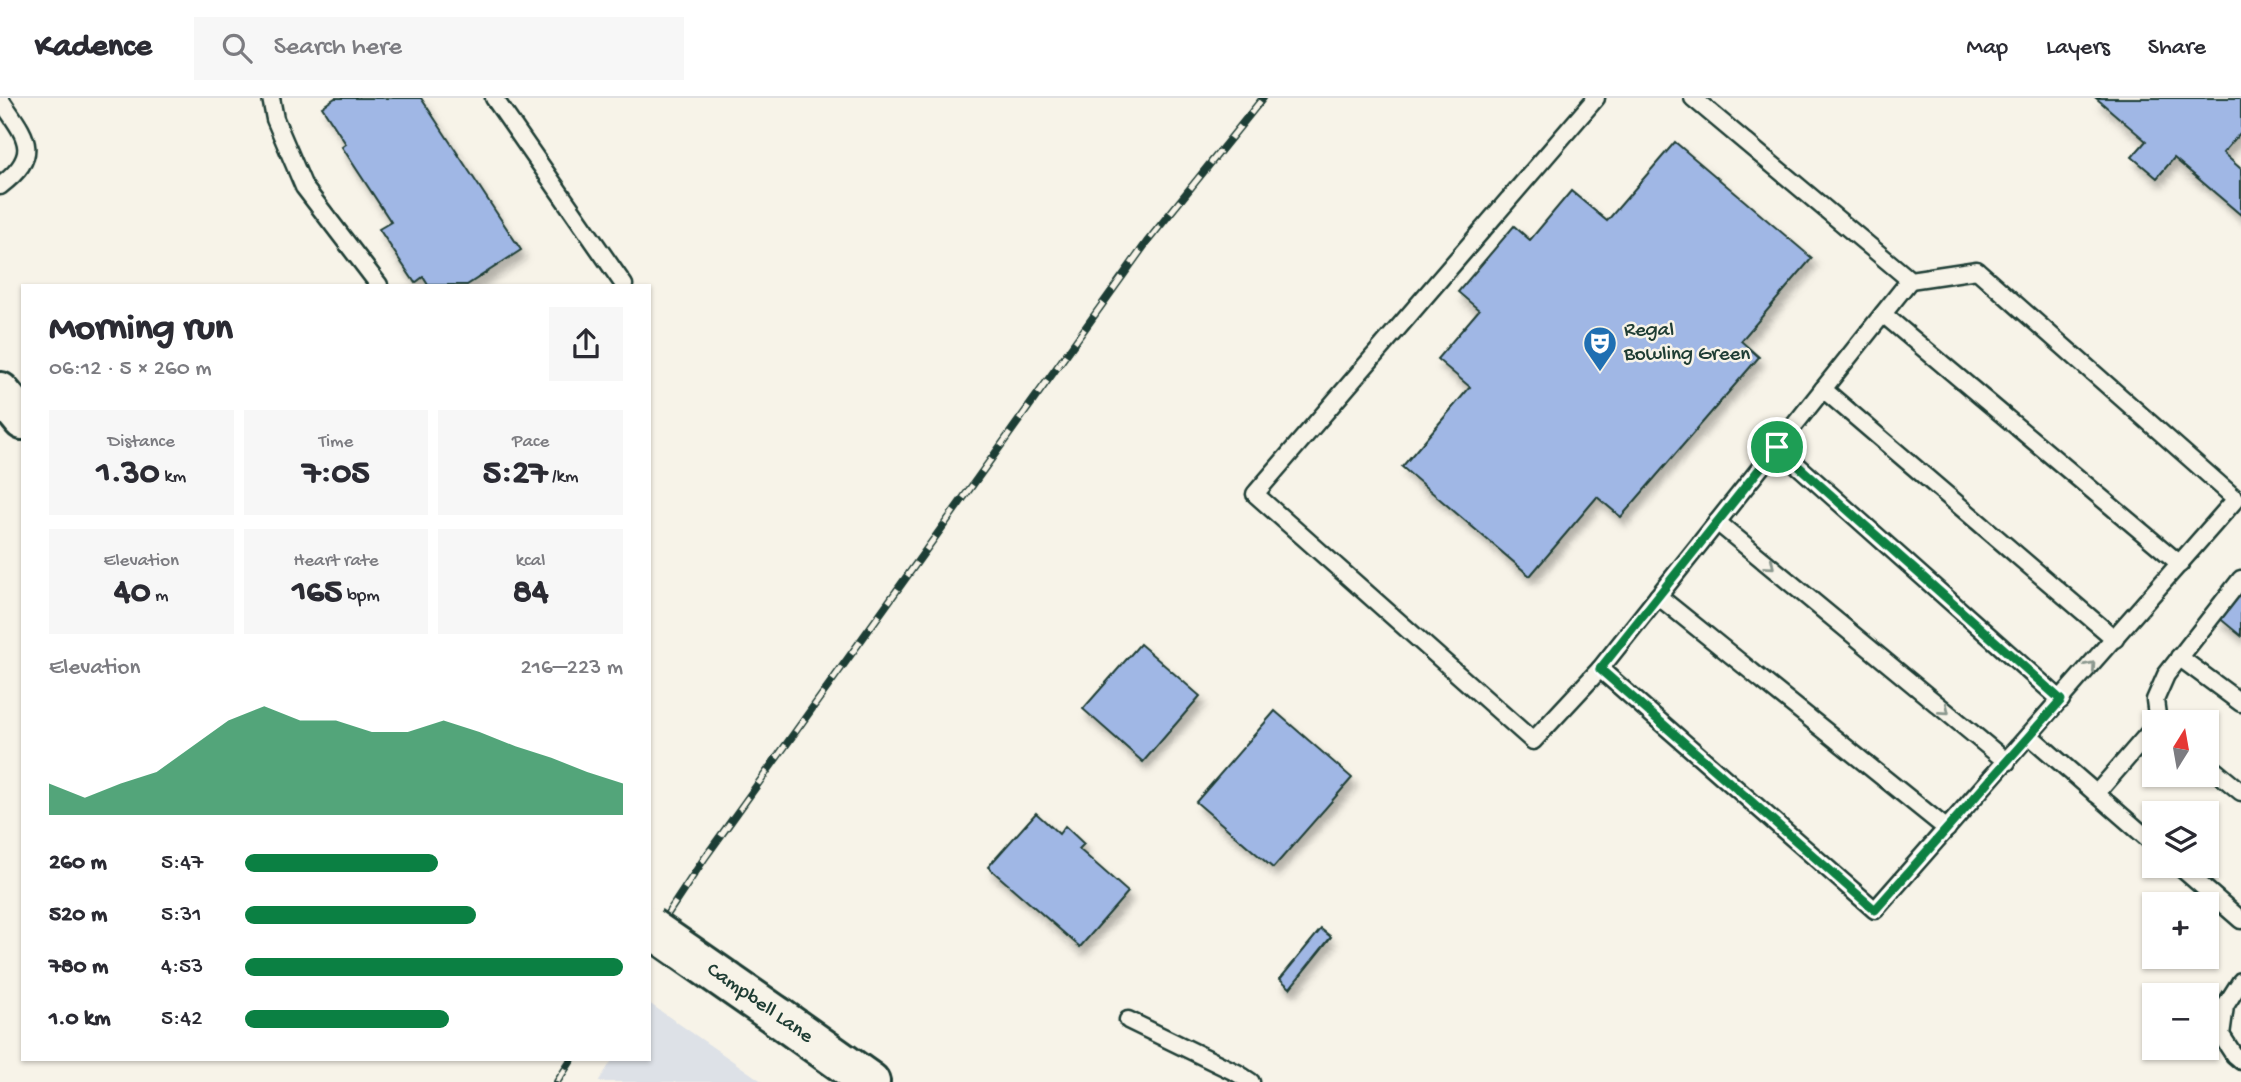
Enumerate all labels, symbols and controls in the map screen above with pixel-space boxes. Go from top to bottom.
search box [194,17,684,80]
text: Kadence [35,29,152,67]
icon: search [218,29,256,67]
text: Search here [274,33,402,64]
text: Map [1966,34,2008,63]
text: Layers [2046,34,2110,63]
text: Share [2148,34,2206,63]
button: share [549,307,623,381]
text: Morning run [49,308,233,352]
place label: Regal Bowling Green [1623,319,1750,368]
theatre icon: Regal Bowling Green [1581,324,1619,373]
text: 06:12 · 5 × 260 m [49,356,211,383]
pin [1747,417,1807,477]
icon: arrive [1758,428,1796,466]
text: Distance [108,431,175,454]
text: Time [319,431,353,454]
text: Pace [512,431,549,454]
text: 1.30 [97,454,160,495]
text: 7:05 [302,454,370,495]
text: 5:27 [483,454,548,495]
text: km [160,466,186,489]
text: /km [548,466,579,489]
text: Elevation [104,550,179,573]
text: Heart rate [293,550,379,573]
text: kcal [516,550,546,573]
one-way arrow [1761,557,1774,569]
text: 40 [114,573,151,614]
text: 165 [292,573,342,614]
text: 84 [513,573,549,614]
text: m [151,585,169,608]
text: bpm [342,585,380,608]
text: Elevation [49,655,140,682]
text: 216–223 m [520,655,623,682]
one-way arrow [2083,661,2095,674]
one-way arrow [1938,702,1950,715]
north arrow [2142,710,2219,788]
map controls [2142,710,2219,1060]
button: layers [2142,801,2219,878]
text: 260 m [49,850,107,877]
text: 5:47 [161,850,203,877]
button: + [2142,892,2219,969]
text: 520 m [49,902,107,929]
text: 5:31 [161,902,202,929]
text: 780 m [49,954,108,981]
text: 4:53 [161,954,203,981]
street label: Campbell Lane [701,958,818,1051]
button: − [2142,983,2219,1060]
text: 1.0 km [49,1006,111,1033]
text: 5:42 [161,1006,202,1033]

